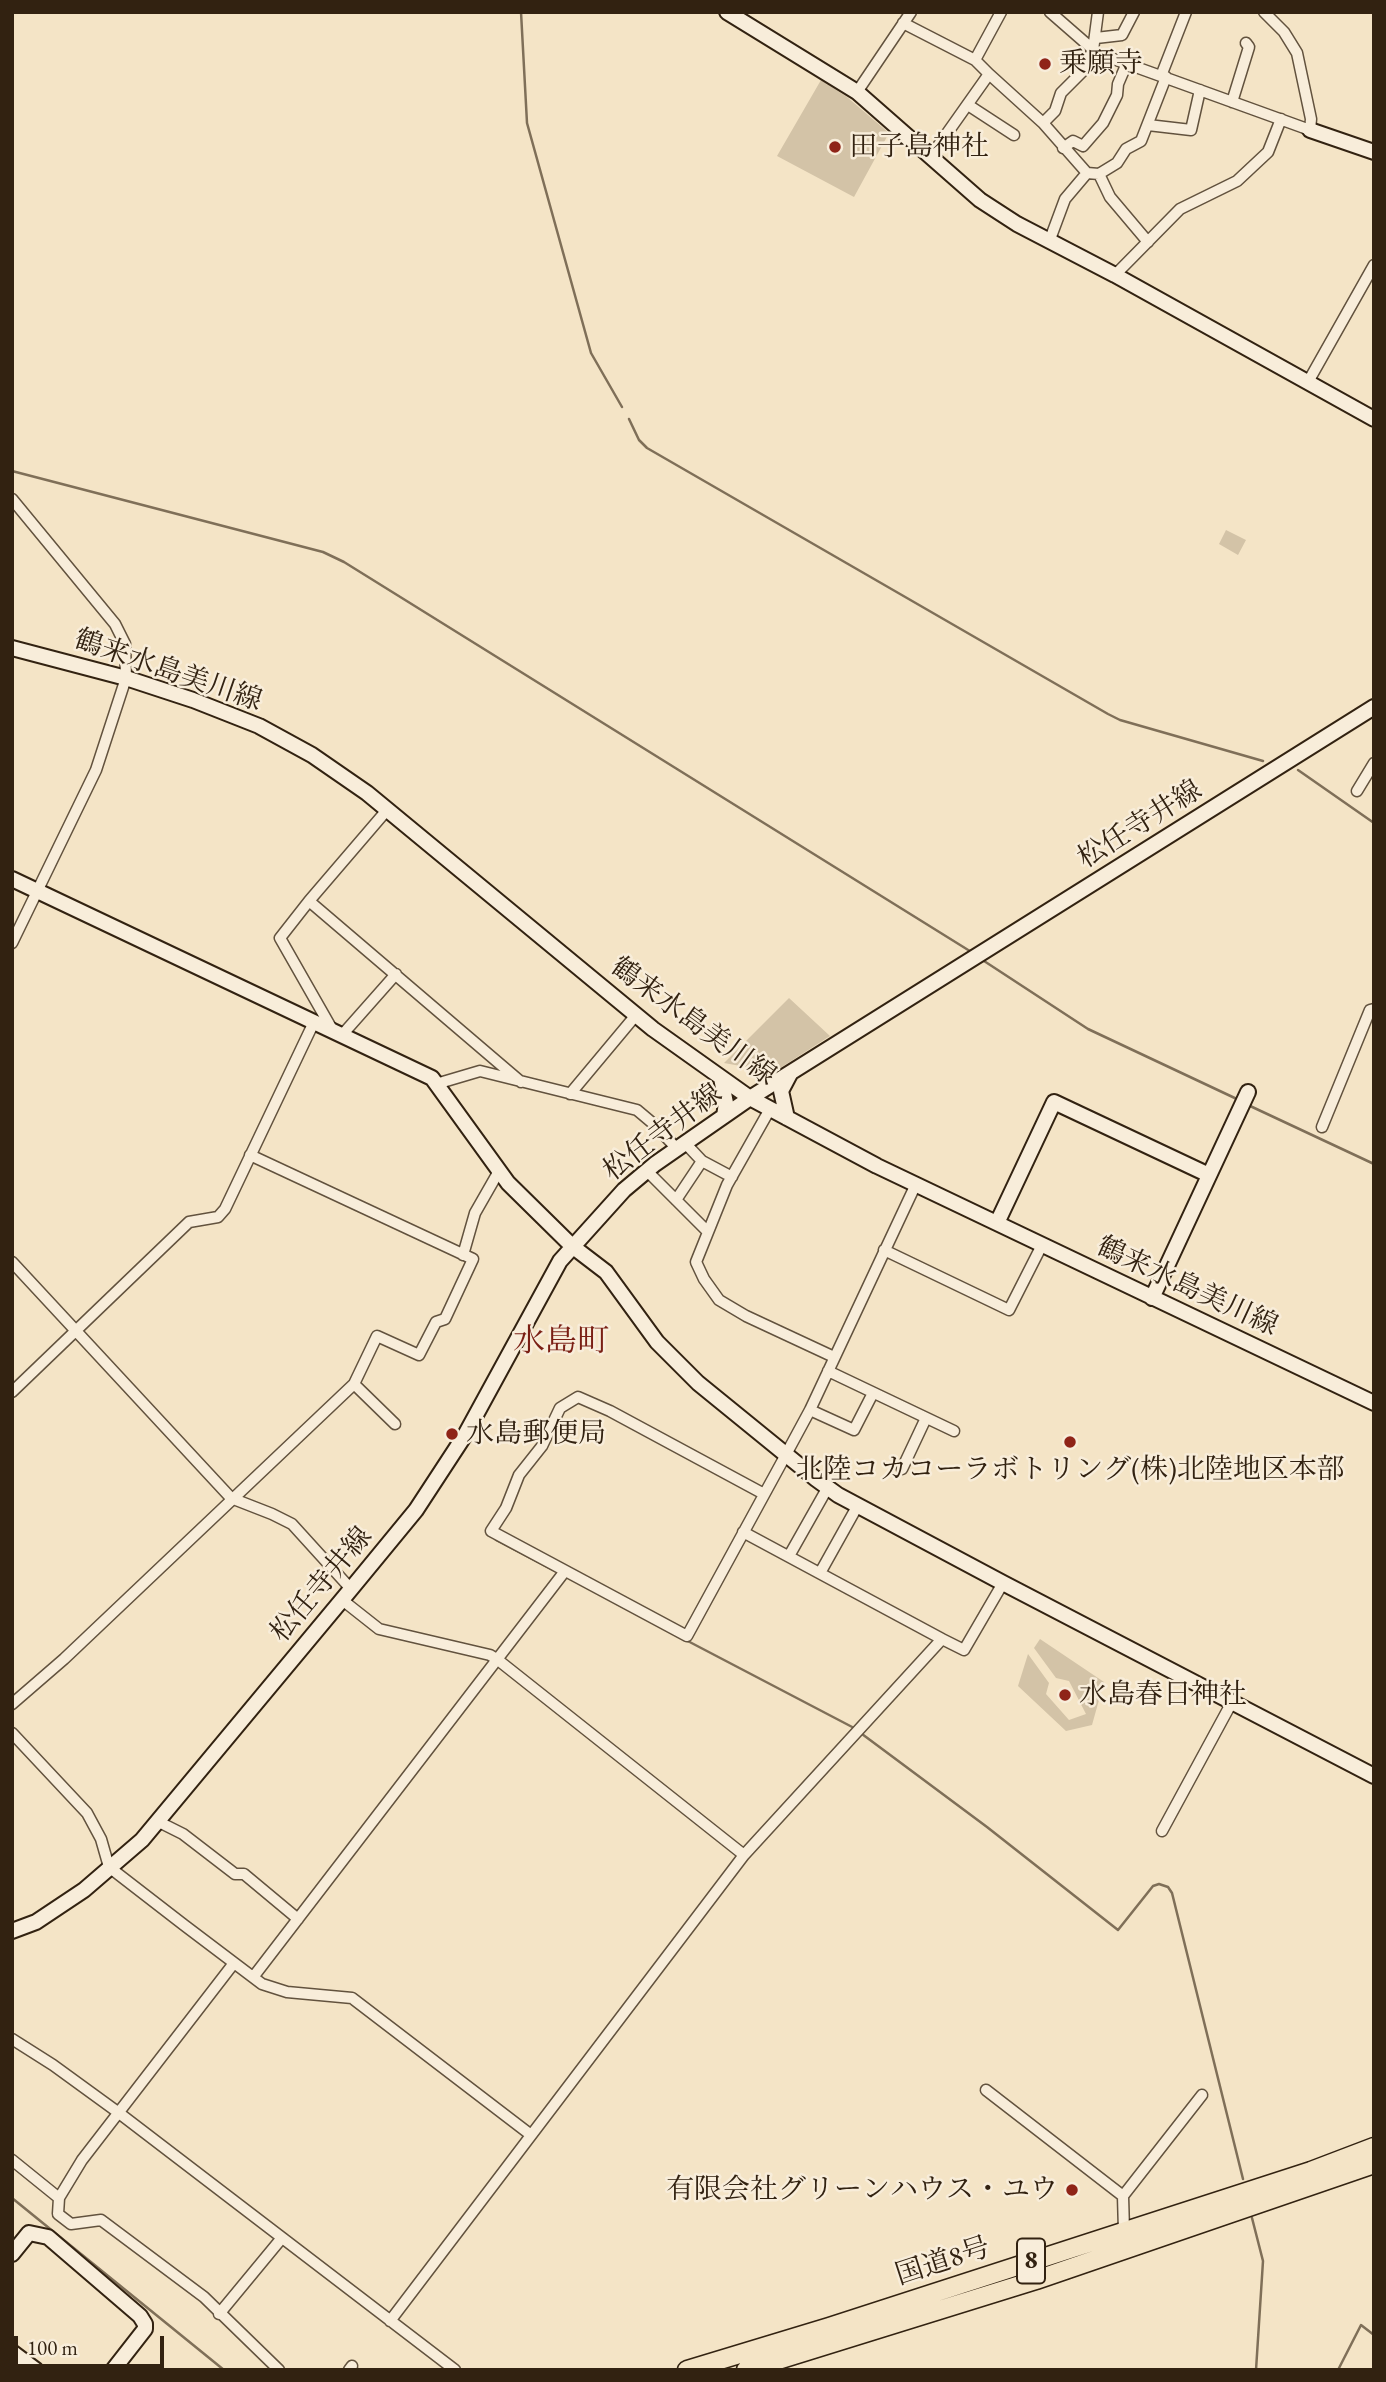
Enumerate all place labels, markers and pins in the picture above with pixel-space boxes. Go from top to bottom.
place label: 乗願寺 [1059,47,1143,81]
marker: 乗願寺 [1037,56,1053,72]
place label: 田子島神社 [849,130,989,164]
marker: 田子島神社 [827,139,843,155]
place label: 水島郵便局 [466,1417,606,1451]
marker: 水島郵便局 [444,1426,460,1442]
marker: 北陸コカコーラボトリング(株)北陸地区本部 [1062,1434,1078,1450]
place label: 北陸コカコーラボトリング(株)北陸地区本部 [795,1453,1345,1487]
place label: 水島春日神社 [1079,1678,1247,1712]
marker: 水島春日神社 [1057,1687,1073,1703]
place label: 有限会社グリーンハウス・ユウ [666,2173,1058,2207]
marker: 有限会社グリーンハウス・ユウ [1064,2182,1080,2198]

